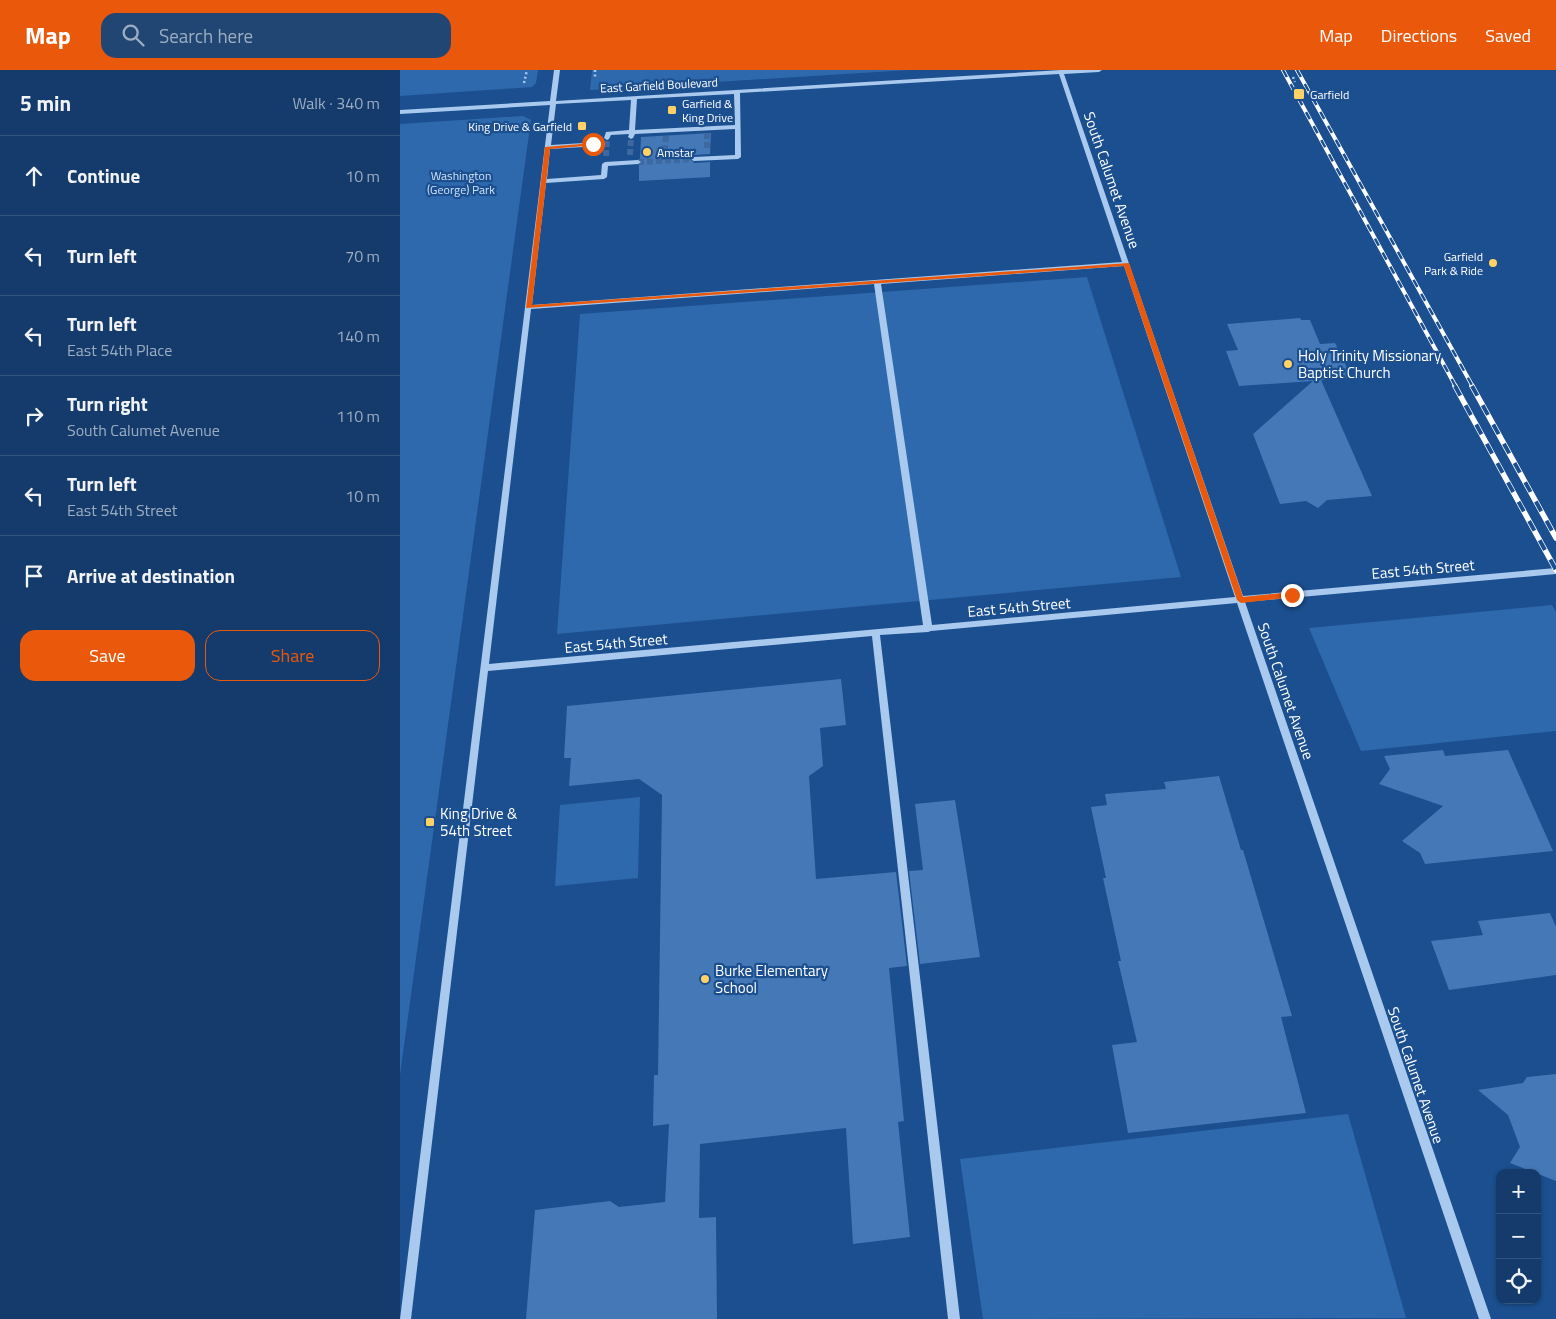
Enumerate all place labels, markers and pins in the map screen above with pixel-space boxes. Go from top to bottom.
place label: Garfield [1310,85,1349,104]
marker: Garfield [1292,87,1306,101]
place label: Garfield & King Drive [682,94,733,127]
marker: Garfield & King Drive [666,104,678,116]
place label: King Drive & Garfield [468,117,572,136]
marker: King Drive & Garfield [576,120,588,132]
place label: Amstar [657,143,694,162]
marker: Amstar [641,146,653,158]
place label: Garfield Park & Ride [1424,247,1483,280]
marker: Garfield Park & Ride [1487,257,1499,269]
place label: Holy Trinity Missionary Baptist Church [1298,344,1441,384]
marker: Holy Trinity Missionary Baptist Church [1282,358,1294,370]
place label: King Drive & 54th Street [440,802,518,842]
marker: King Drive & 54th Street [424,816,436,828]
place label: Burke Elementary School [715,959,828,999]
marker: Burke Elementary School [699,973,711,985]

